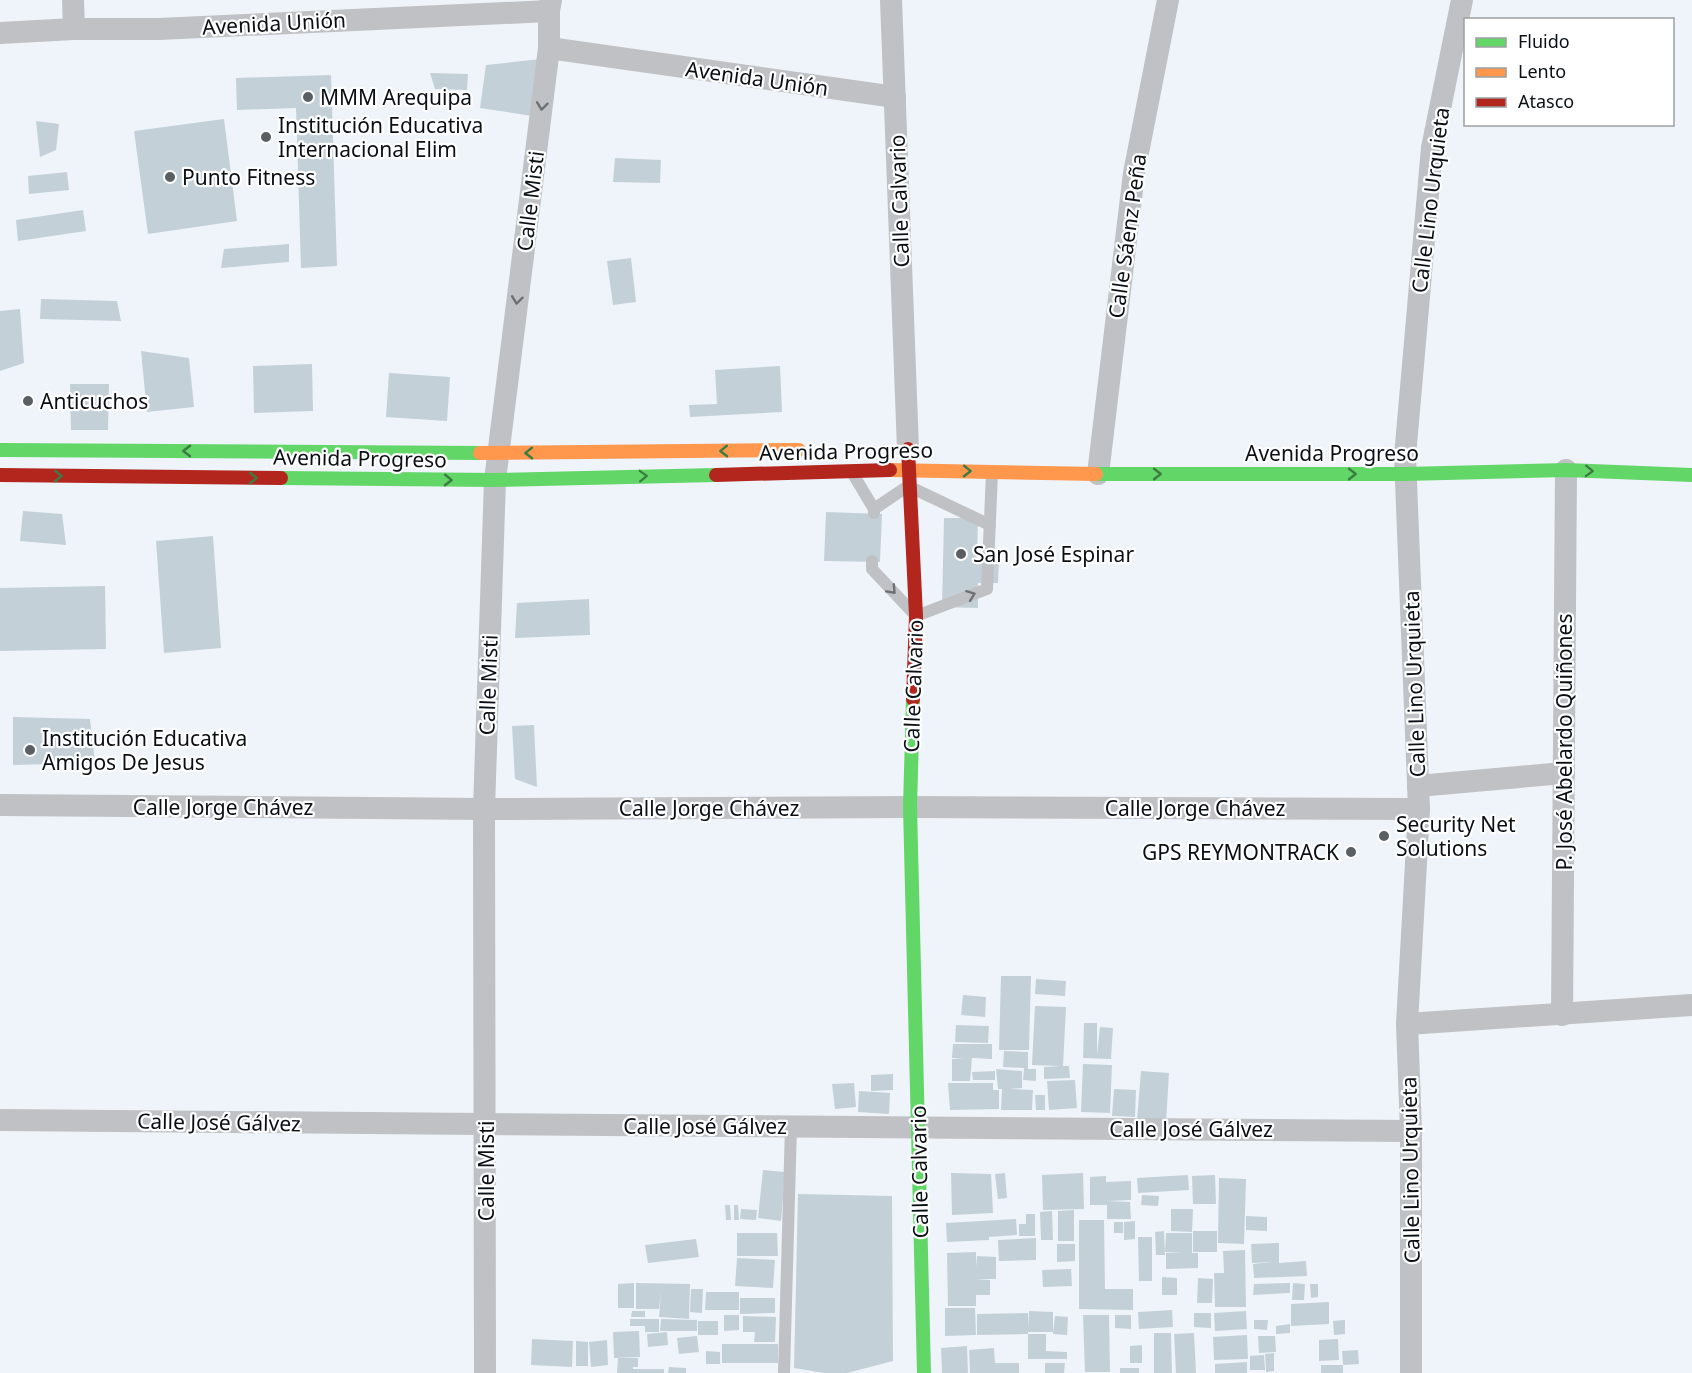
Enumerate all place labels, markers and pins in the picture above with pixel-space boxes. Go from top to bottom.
place label: MMM Arequipa [320,83,472,111]
marker: MMM Arequipa [301,90,315,104]
place label: Institución Educativa Internacional Elim [278,111,483,163]
marker: Institución Educativa Internacional Elim [259,130,273,144]
place label: Punto Fitness [182,163,315,191]
marker: Punto Fitness [163,170,177,184]
place label: Anticuchos [40,387,148,415]
marker: Anticuchos [21,394,35,408]
place label: San José Espinar [973,540,1134,568]
marker: San José Espinar [954,547,968,561]
place label: Institución Educativa Amigos De Jesus [42,724,247,776]
marker: Institución Educativa Amigos De Jesus [23,743,37,757]
place label: Security Net Solutions [1396,810,1516,862]
marker: Security Net Solutions [1377,829,1391,843]
place label: GPS REYMONTRACK [1142,838,1339,866]
marker: GPS REYMONTRACK [1344,845,1358,859]

